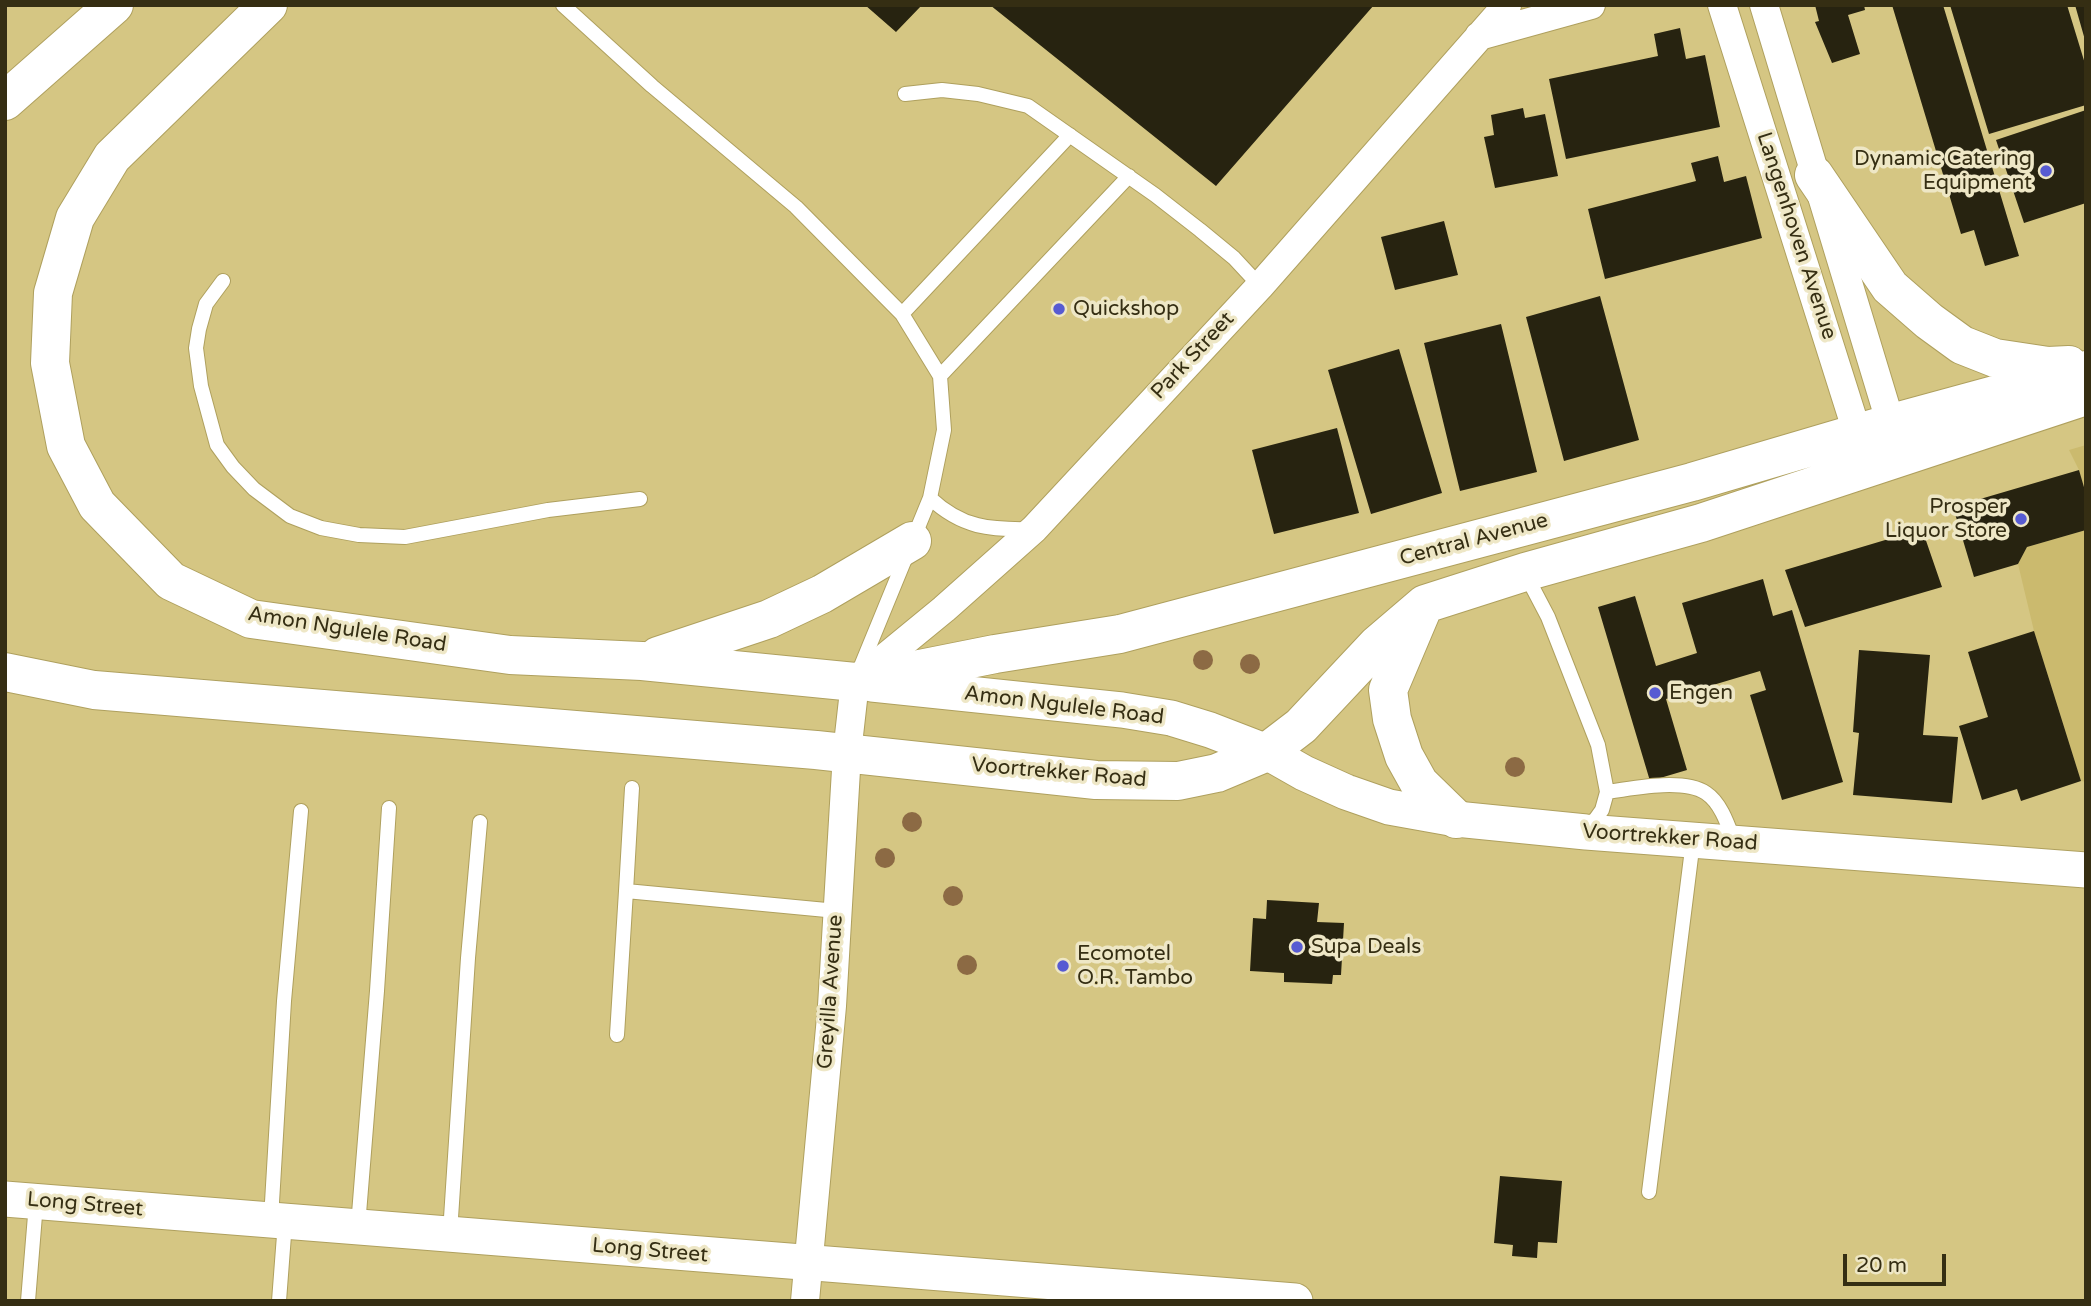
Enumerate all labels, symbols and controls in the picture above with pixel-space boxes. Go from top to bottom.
street label: Langenhoven Avenue [1751,129,1841,343]
place label: Dynamic Catering Equipment [1854,146,2032,196]
marker: Dynamic Catering Equipment [2038,163,2054,179]
place label: Quickshop [1073,296,1179,322]
marker: Quickshop [1051,301,1067,317]
street label: Park Street [1146,307,1240,405]
place label: Prosper Liquor Store [1885,494,2007,544]
street label: Central Avenue [1397,508,1551,572]
marker: Prosper Liquor Store [2013,511,2029,527]
street label: Amon Ngulele Road [246,602,448,658]
place label: Engen [1669,680,1733,706]
street label: Amon Ngulele Road [963,681,1165,731]
marker: Engen [1647,685,1663,701]
street label: Voortrekker Road [970,753,1148,793]
street label: Voortrekker Road [1582,819,1758,857]
street label: Greyilla Avenue [813,914,849,1070]
place label: Supa Deals [1311,934,1421,960]
marker: Supa Deals [1289,939,1305,955]
place label: Ecomotel O.R. Tambo [1077,941,1193,991]
marker: Ecomotel O.R. Tambo [1055,958,1071,974]
street label: Long Street [26,1187,144,1223]
street label: Long Street [591,1233,709,1269]
scale bar [1846,1240,1949,1284]
text: 20 m [1856,1253,1907,1278]

